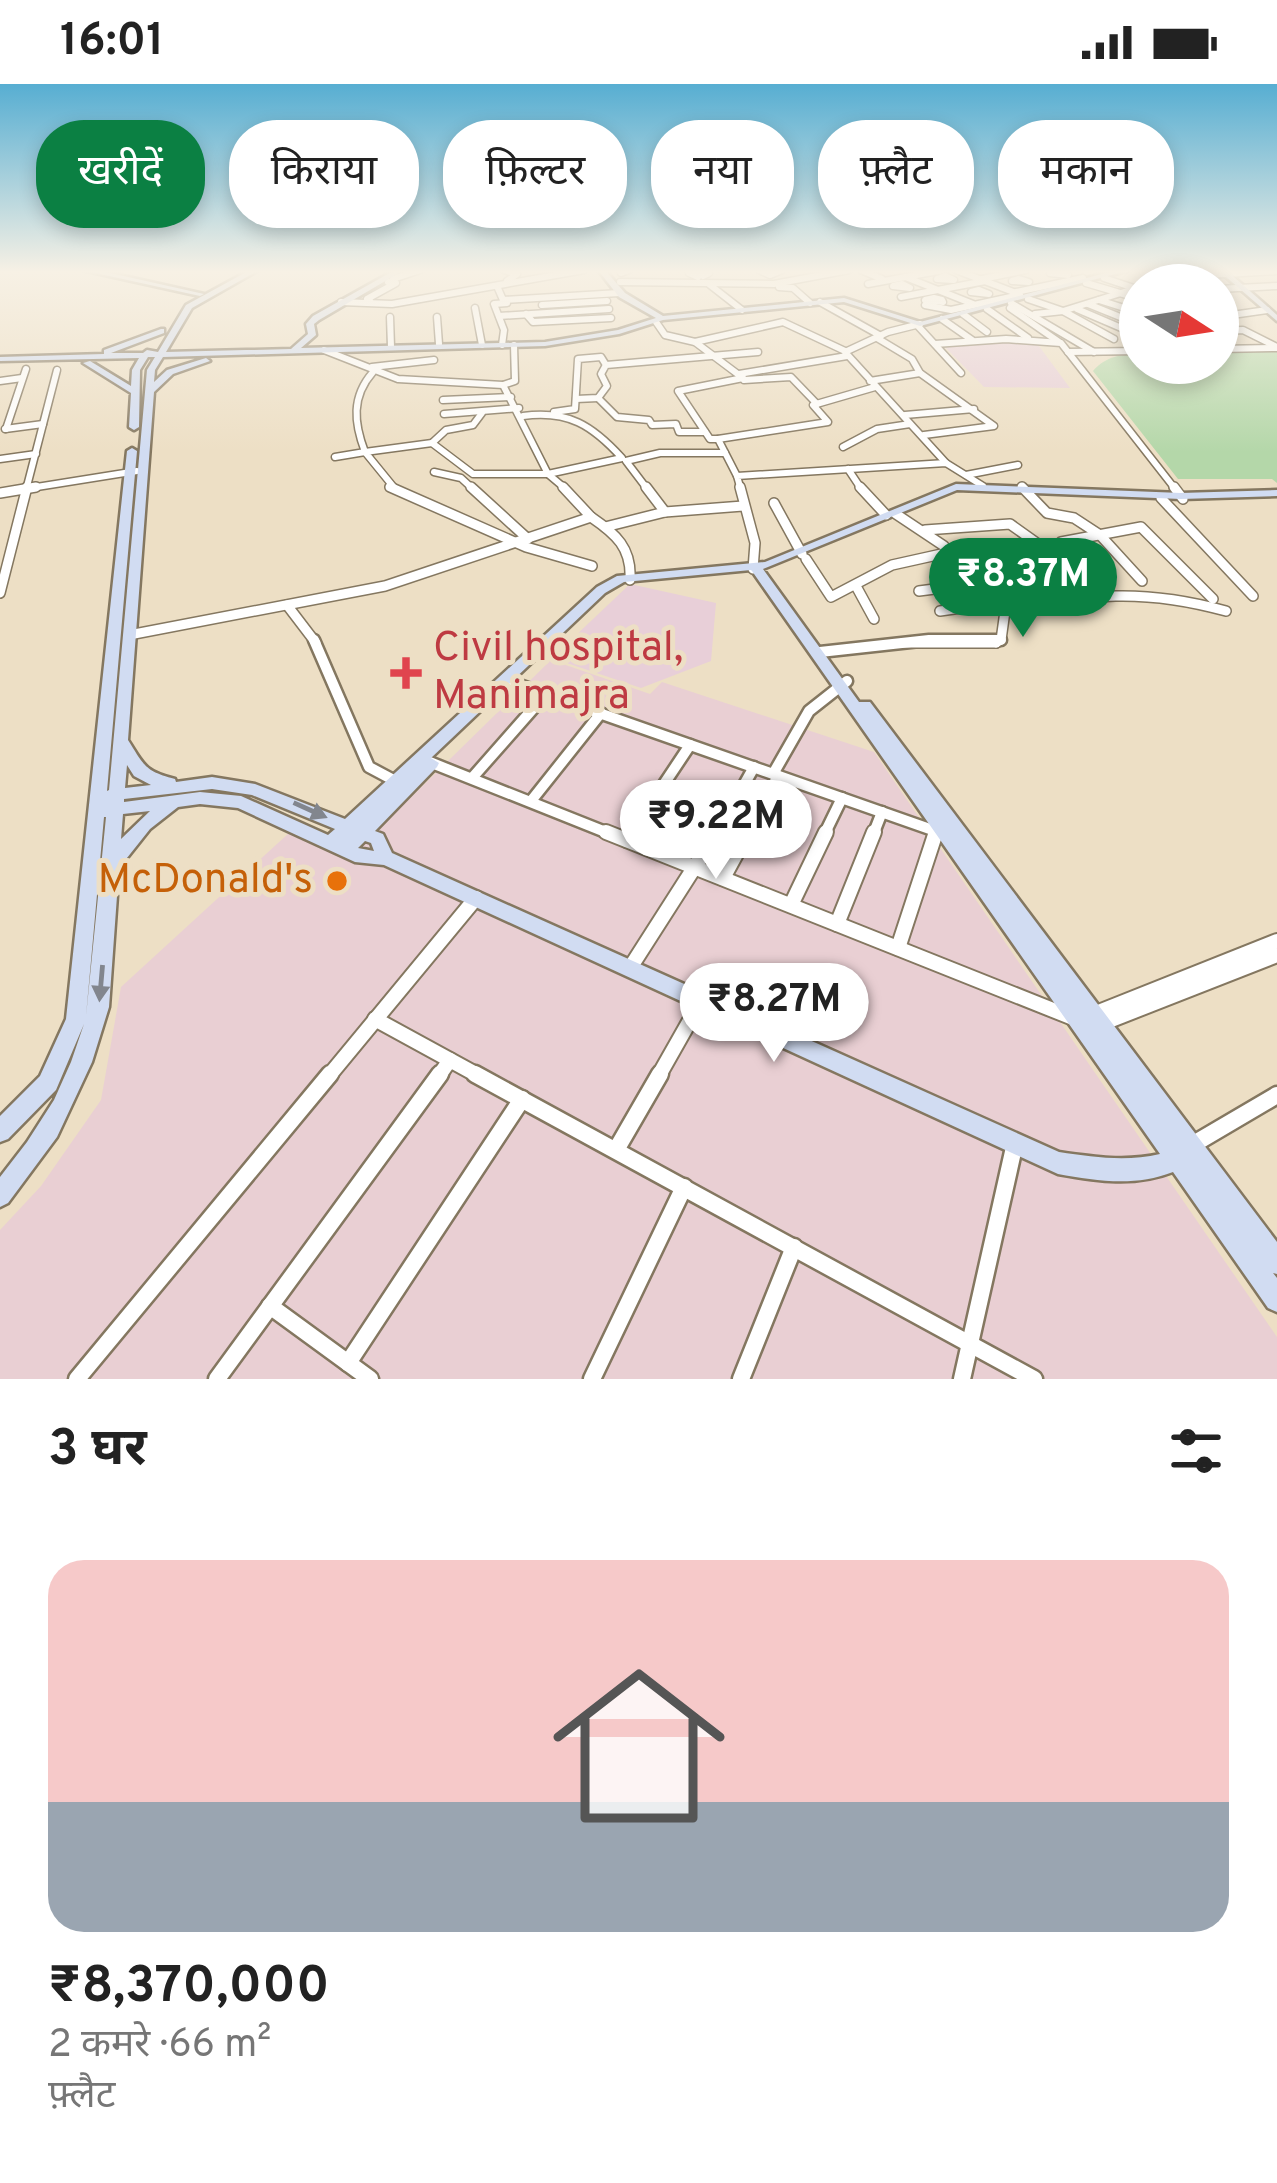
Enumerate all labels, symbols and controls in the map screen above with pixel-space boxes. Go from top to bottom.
text: 16:01 [60,14,164,71]
chip: खरीदें [36,120,205,228]
chip: किराया [229,120,419,228]
chip: फ़िल्टर [443,120,627,228]
chip: नया [651,120,794,228]
chip: फ़्लैट [818,120,974,228]
chip: मकान [998,120,1174,228]
north arrow [1119,264,1239,384]
map controls [1119,264,1239,384]
pin: ₹8.37M [925,538,1121,640]
text: ₹8.37M [956,552,1090,601]
place label: Civil hospital, Manimajra [433,623,683,724]
marker: Civil hospital, Manimajra [390,657,422,689]
pin: ₹9.22M [618,780,814,882]
text: ₹9.22M [647,794,785,843]
one-way arrow [292,801,328,820]
place label: McDonald's [97,855,313,908]
marker: McDonald's [324,868,350,894]
pin: ₹8.27M [676,963,872,1065]
one-way arrow [91,965,110,1002]
text: ₹8.27M [707,977,841,1026]
icon: filters [1163,1418,1229,1484]
text: 3 घर [48,1419,147,1484]
icon: home [531,1638,747,1854]
text: ₹8,370,000 [48,1956,330,2021]
text: 2 कमरे · 66 m² [48,2022,271,2071]
text: फ़्लैट [48,2073,115,2122]

